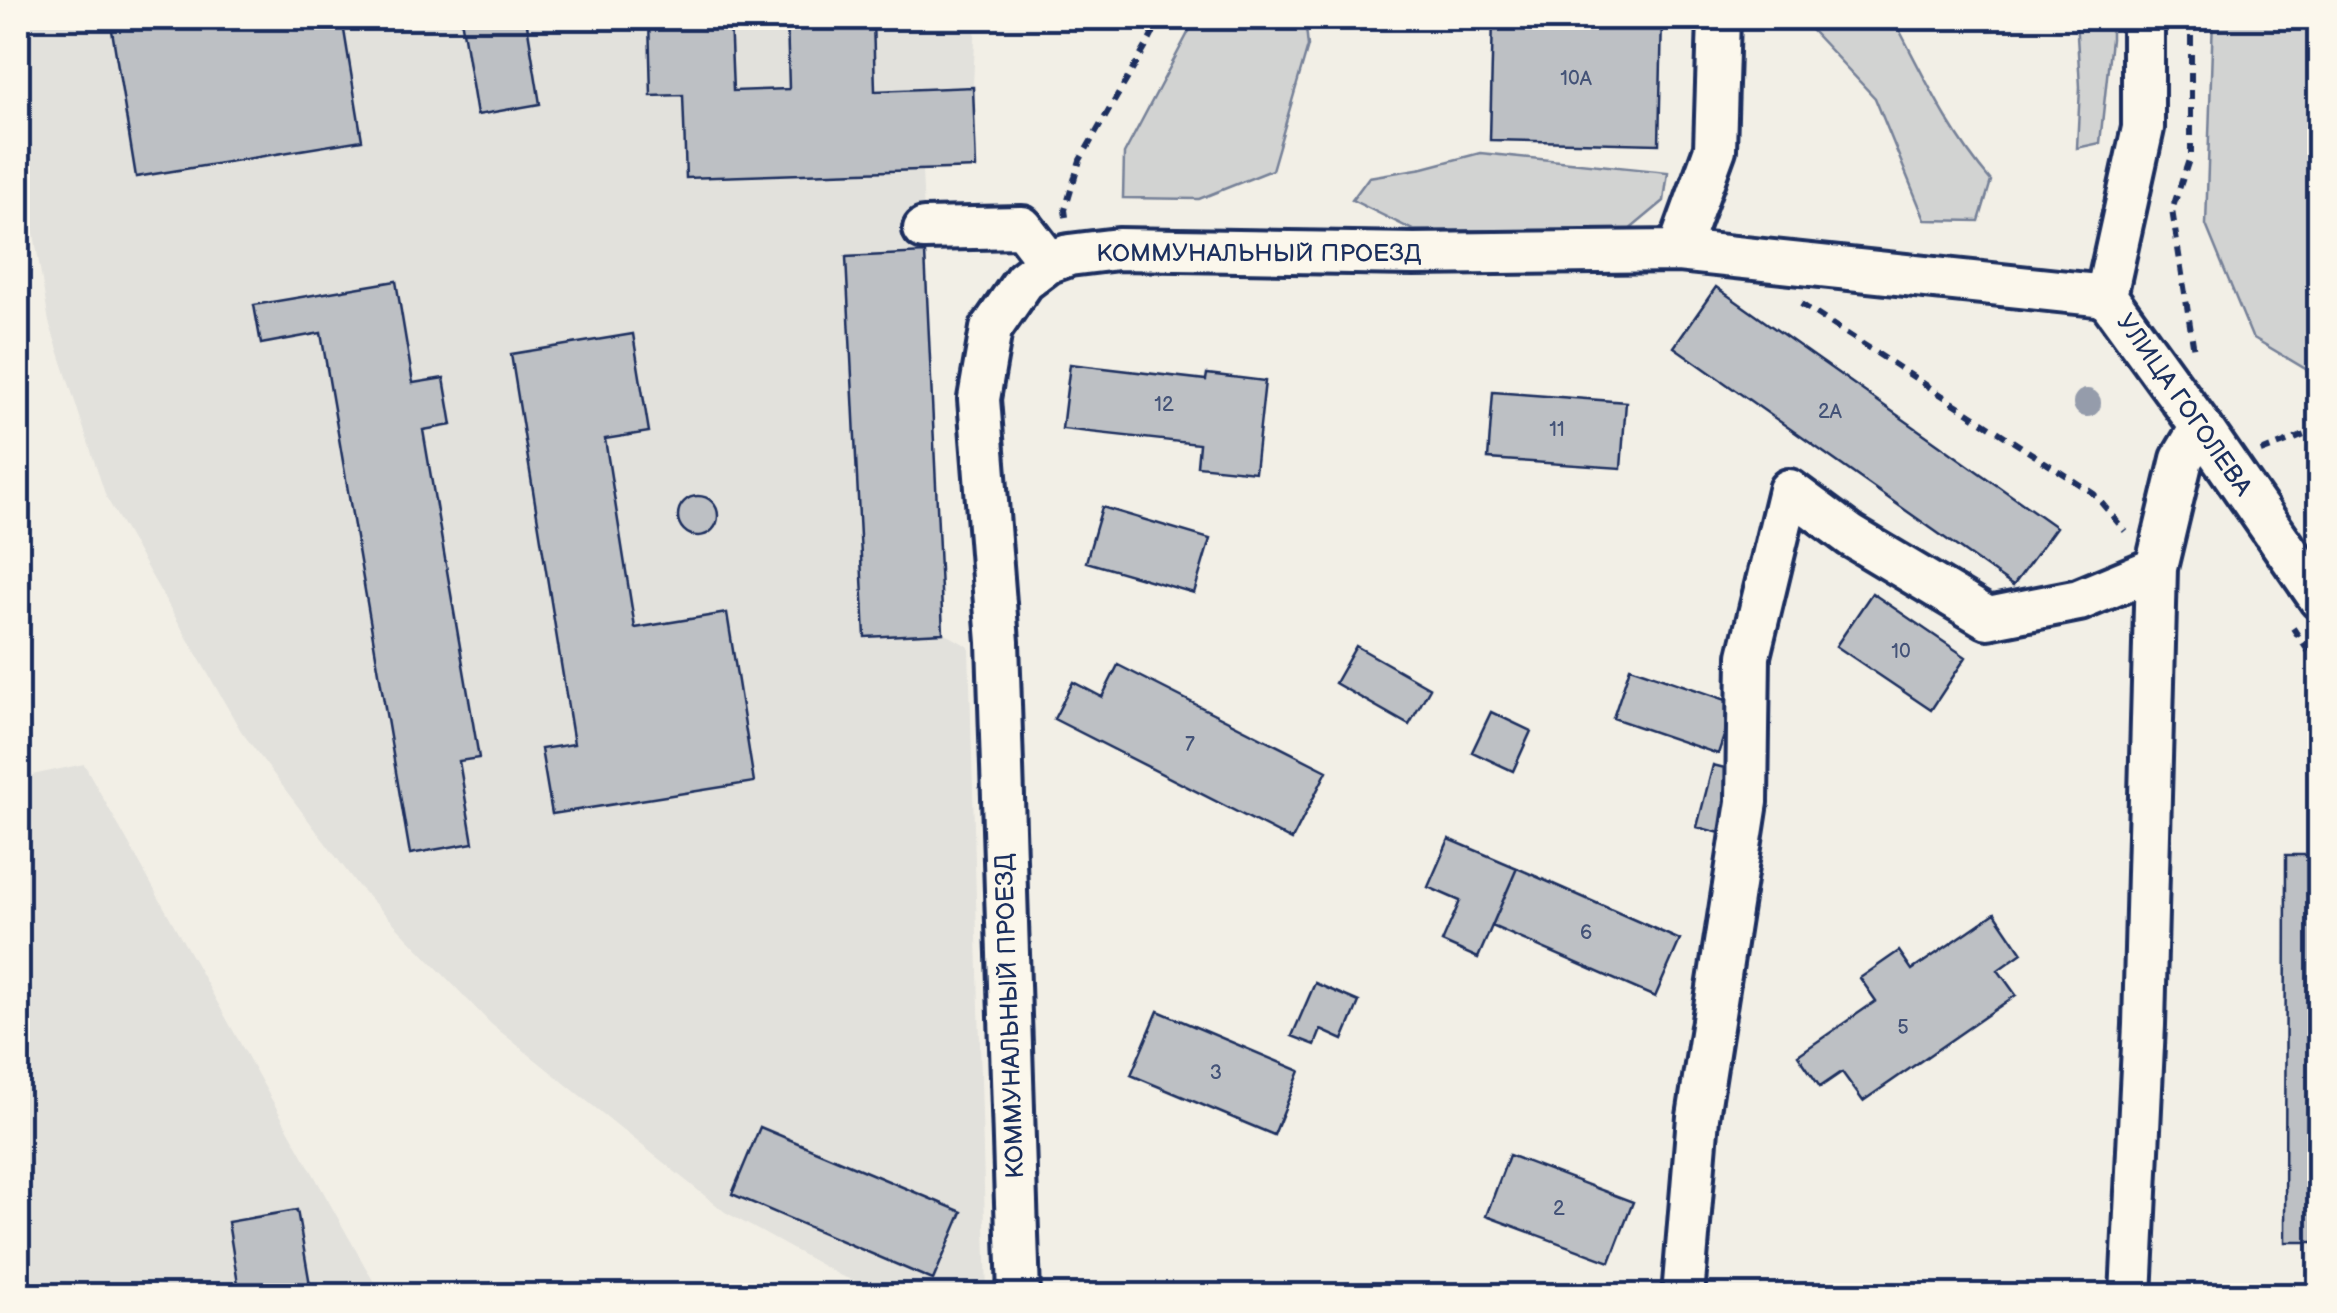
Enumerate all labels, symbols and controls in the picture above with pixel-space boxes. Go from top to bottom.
house number: 10А [1560,67,1593,91]
street label: КОММУНАЛЬНЫЙ ПРОЕЗД [1096,238,1422,269]
street label: УЛИЦА ГОГОЛЕВА [2110,308,2259,503]
house number: 12 [1154,393,1174,417]
house number: 2А [1818,400,1843,424]
house number: 11 [1549,418,1565,442]
house number: 10 [1891,640,1911,664]
house number: 7 [1185,733,1195,757]
street label: КОММУНАЛЬНЫЙ ПРОЕЗД [989,853,1031,1179]
house number: 6 [1580,921,1592,945]
house number: 5 [1897,1016,1909,1040]
house number: 3 [1210,1061,1222,1085]
house number: 2 [1553,1197,1565,1221]

